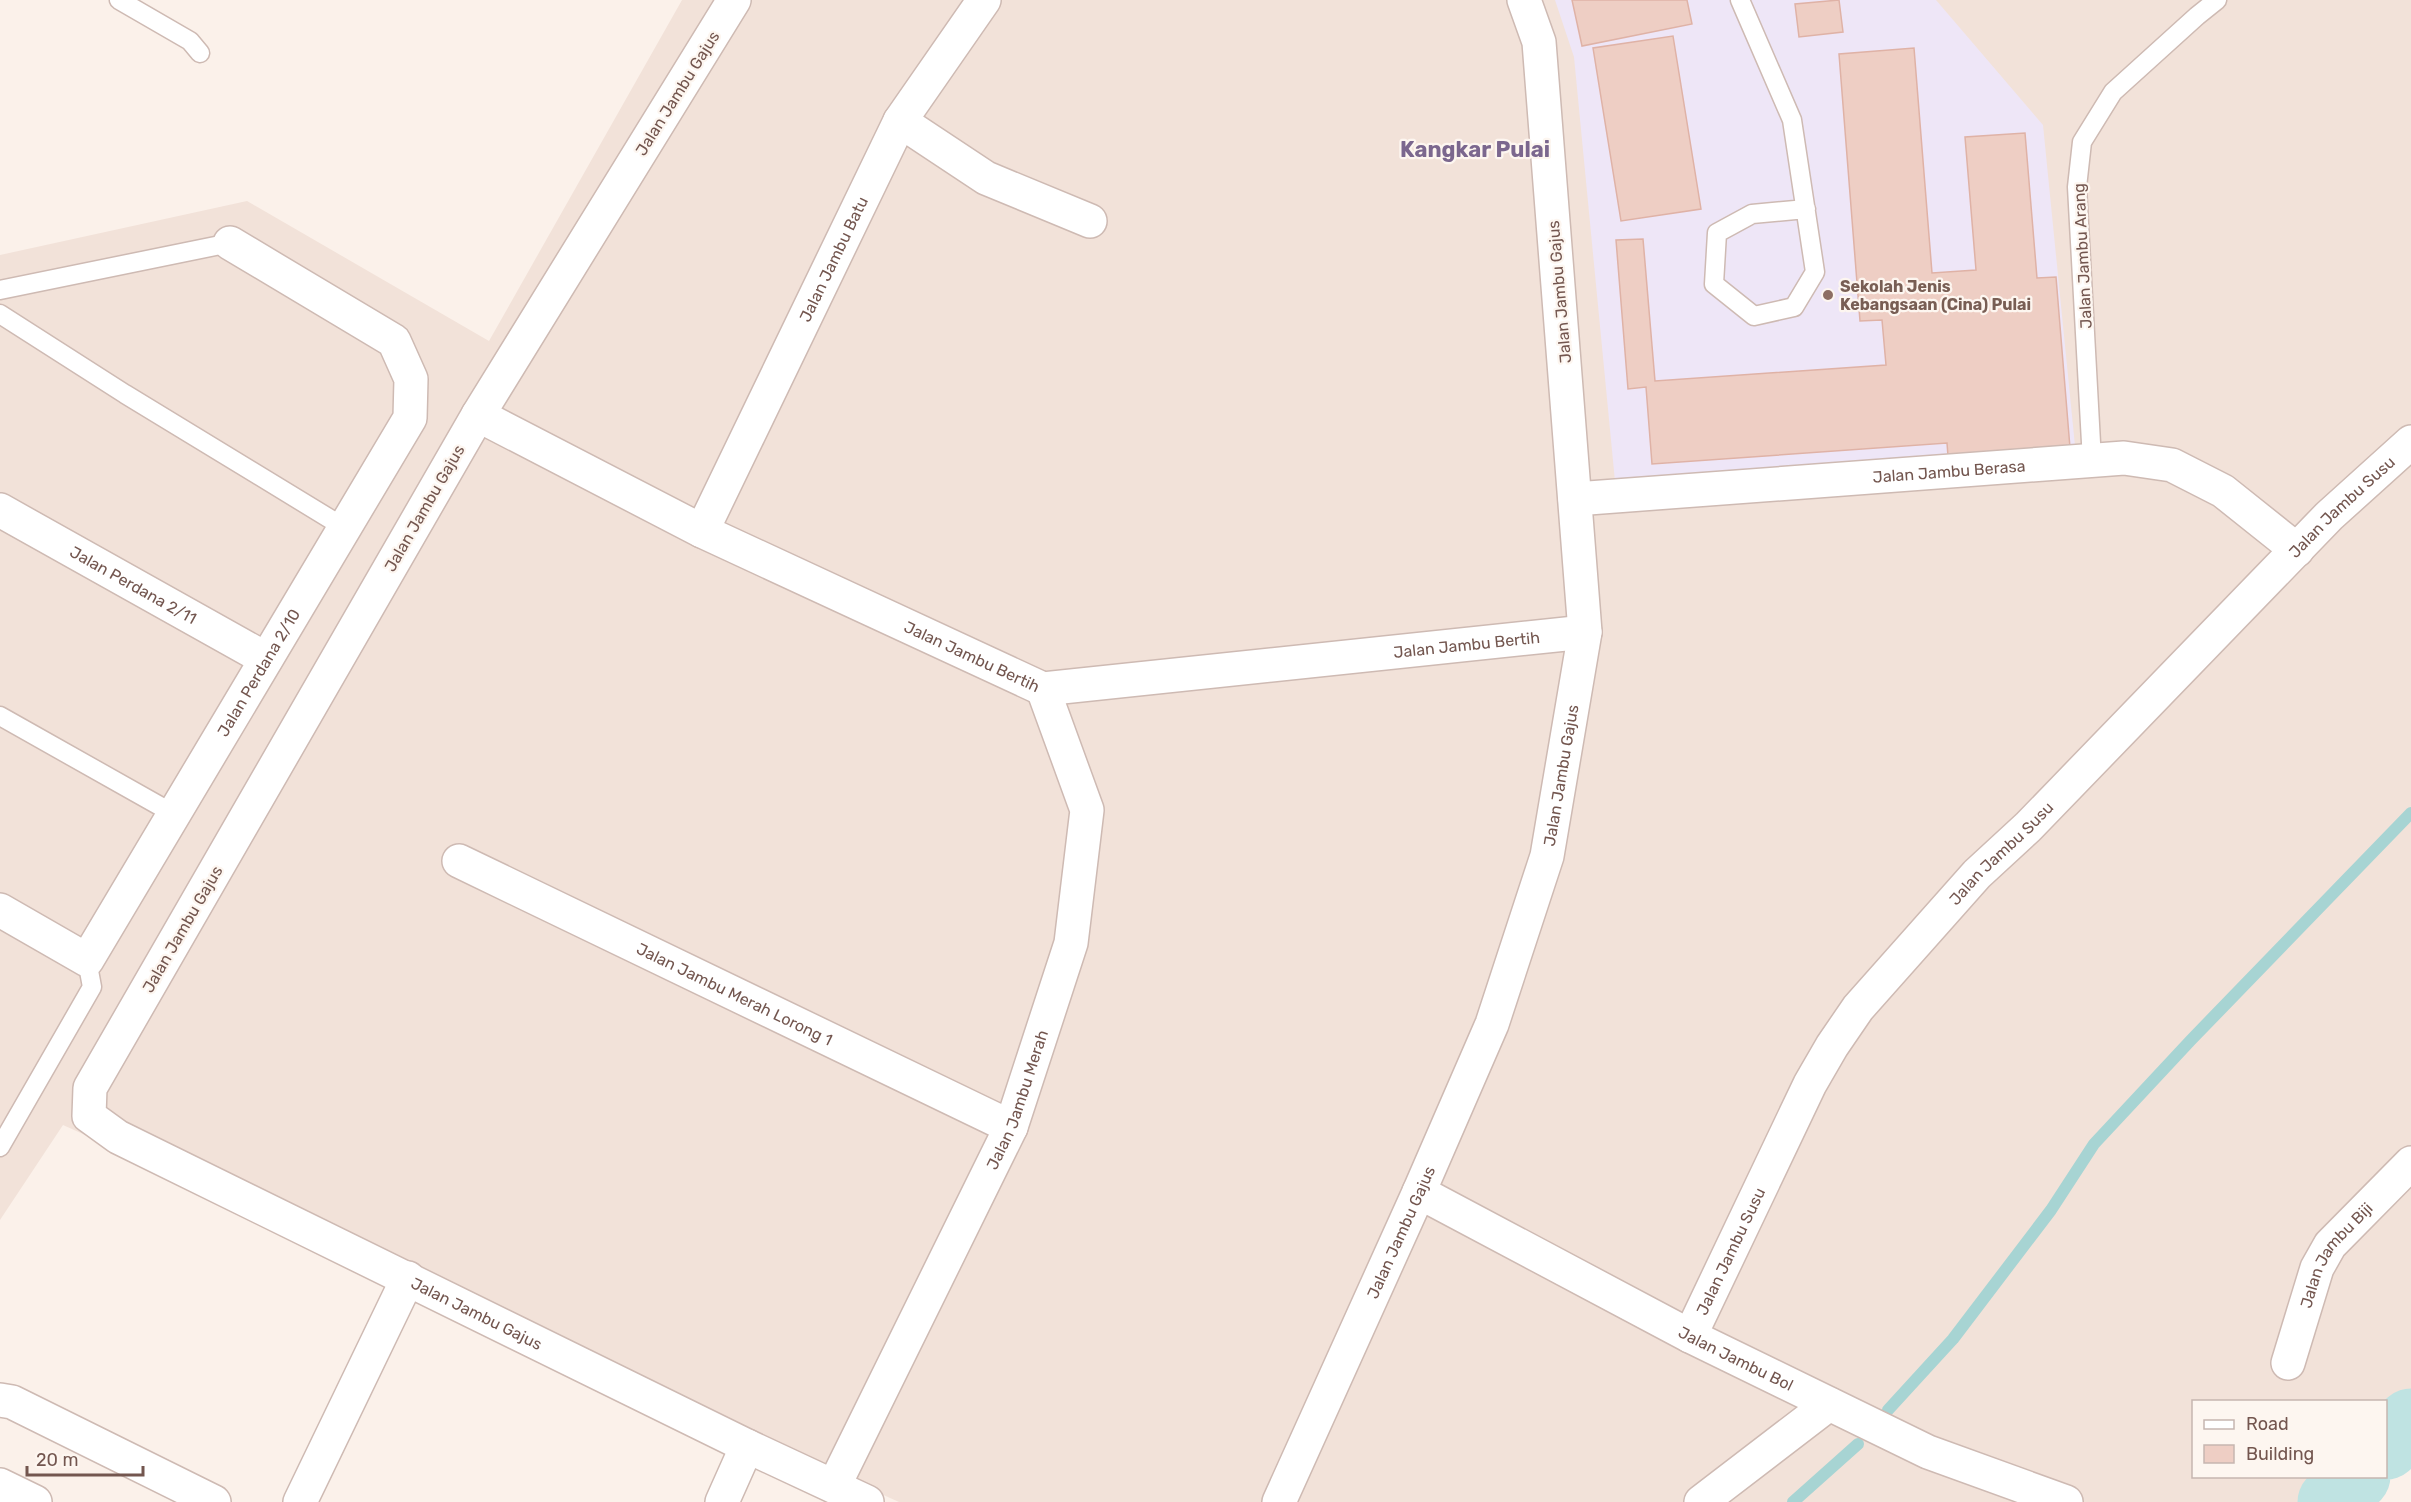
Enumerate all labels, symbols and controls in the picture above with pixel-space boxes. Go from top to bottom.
street label: Jalan Jambu Gajus [631,28,723,159]
district label: Kangkar Pulai [1400,136,1550,163]
street label: Jalan Jambu Arang [2069,183,2096,329]
street label: Jalan Jambu Batu [795,193,872,325]
street label: Jalan Jambu Gajus [1544,220,1575,364]
place label: Sekolah Jenis Kebangsaan (Cina) Pulai [1840,277,2031,314]
marker: Sekolah Jenis Kebangsaan (Cina) Pulai [1821,288,1835,302]
street label: Jalan Jambu Gajus [380,441,468,575]
street label: Jalan Jambu Susu [2285,452,2399,562]
street label: Jalan Jambu Berasa [1872,456,2026,487]
street label: Jalan Perdana 2/11 [67,542,200,628]
street label: Jalan Perdana 2/10 [213,606,304,740]
street label: Jalan Jambu Bertih [901,617,1043,696]
street label: Jalan Jambu Bertih [1392,628,1541,662]
street label: Jalan Jambu Gajus [1540,703,1583,848]
street label: Jalan Jambu Susu [1945,798,2057,909]
street label: Jalan Jambu Gajus [138,862,226,996]
street label: Jalan Jambu Merah Lorong 1 [634,939,835,1049]
street label: Jalan Jambu Merah [983,1028,1052,1173]
street label: Jalan Jambu Gajus [1363,1163,1439,1302]
street label: Jalan Jambu Susu [1692,1185,1769,1318]
street label: Jalan Jambu Biji [2296,1199,2377,1310]
street label: Jalan Jambu Gajus [408,1274,545,1354]
street label: Jalan Jambu Bol [1675,1323,1796,1395]
legend [2192,1400,2387,1478]
text: Road [2246,1413,2289,1435]
scale bar [27,1439,142,1477]
text: Building [2246,1443,2314,1465]
text: 20 m [36,1449,78,1471]

